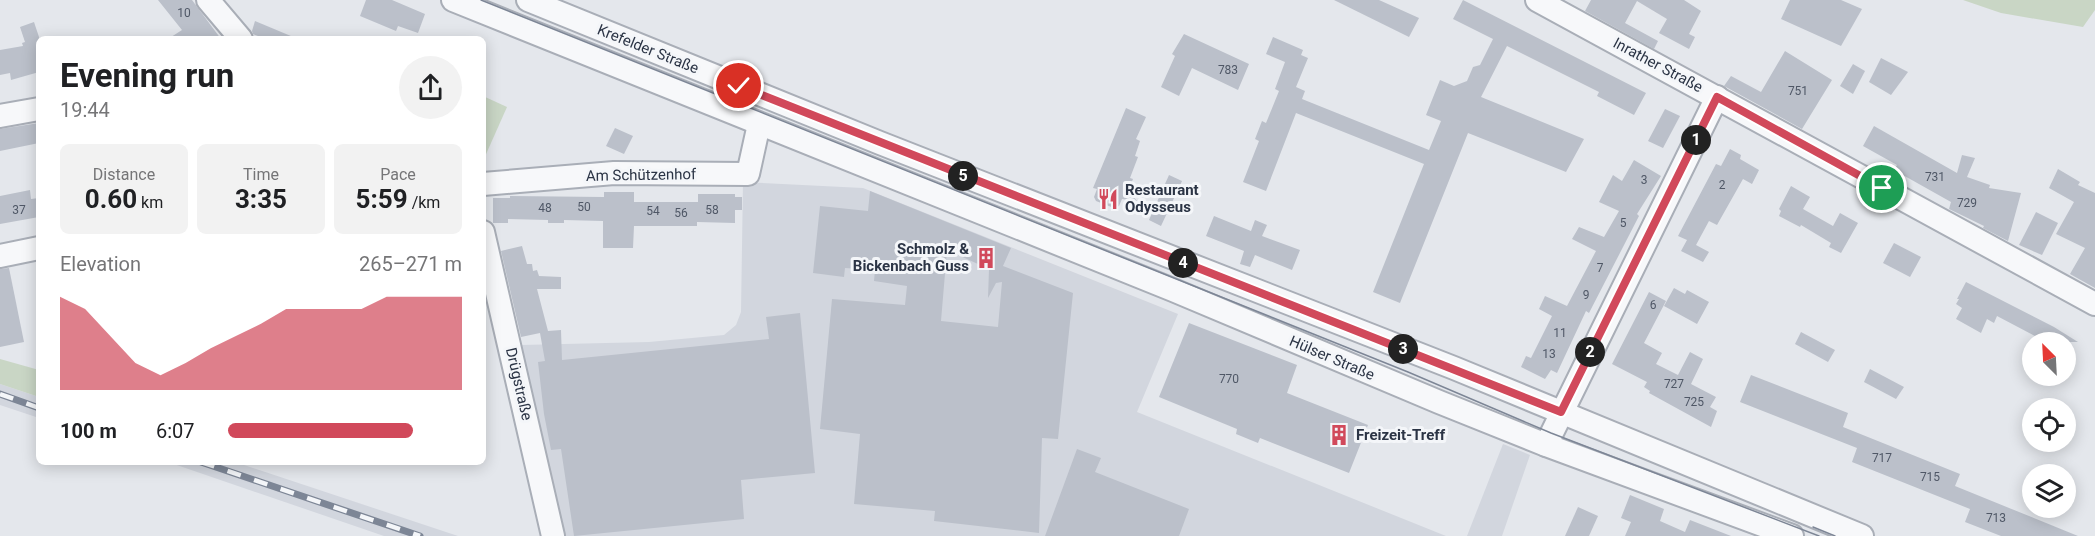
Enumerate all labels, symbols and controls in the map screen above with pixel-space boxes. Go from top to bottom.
house number: 10 [177,6,191,20]
street label: Krefelder Straße [595,20,701,78]
street label: Inrather Straße [1610,34,1706,96]
text: Evening run [60,56,234,95]
button: share [399,56,462,119]
pin [713,60,764,111]
house number: 783 [1218,63,1238,77]
icon: check [722,69,755,102]
house number: 751 [1788,84,1808,98]
text: 19:44 [60,98,110,122]
pin: 1 [1681,125,1711,155]
text: 1 [1691,130,1701,149]
pin: 5 [948,161,978,191]
pin [1856,162,1907,213]
text: Distance [93,165,155,184]
text: Time [243,165,279,184]
text: Pace [380,165,416,184]
street label: Am Schützenhof [586,165,697,185]
text: 5 [958,166,968,185]
house number: 731 [1925,170,1945,184]
icon: arrive [1865,171,1898,204]
house number: 3 [1641,173,1647,187]
house number: 2 [1719,178,1726,192]
place label: Restaurant Odysseus [1125,181,1199,216]
text: 0.60 [85,184,137,214]
text: 3:35 [235,184,287,214]
text: 5:59 [356,184,408,214]
restaurant icon: Restaurant Odysseus [1096,187,1120,211]
text: km [137,193,163,212]
text: /km [408,193,440,212]
house number: 729 [1957,196,1977,210]
house number: 50 [577,200,591,214]
house number: 48 [538,201,552,215]
house number: 37 [12,203,26,217]
house number: 58 [705,203,719,217]
house number: 54 [646,204,660,218]
house number: 56 [674,206,688,220]
house number: 5 [1620,216,1627,230]
place label: Schmolz & Bickenbach Guss [853,240,969,275]
building icon: Schmolz & Bickenbach Guss [974,246,998,270]
pin: 4 [1168,248,1198,278]
text: Elevation [60,252,141,276]
text: 265–271 m [359,252,462,276]
text: 4 [1178,253,1188,272]
house number: 7 [1597,261,1604,275]
house number: 9 [1583,288,1589,302]
house number: 6 [1650,298,1657,312]
house number: 11 [1553,326,1567,340]
street label: Hülser Straße [1287,332,1377,384]
north arrow [2022,332,2076,386]
map controls [2022,332,2076,518]
pin: 3 [1388,334,1418,364]
pin: 2 [1575,337,1605,367]
text: 3 [1398,339,1408,358]
text: 2 [1585,342,1595,361]
street label: Drügstraße [502,346,536,422]
house number: 13 [1542,347,1556,361]
house number: 770 [1219,372,1239,386]
house number: 727 [1664,377,1684,391]
house number: 725 [1684,395,1704,409]
button: locate [2022,398,2076,452]
text: 100 m [60,419,117,443]
text: 6:07 [156,419,195,443]
building icon: Freizeit-Treff [1327,423,1351,447]
place label: Freizeit-Treff [1356,426,1446,444]
house number: 717 [1872,451,1892,465]
button: layers [2022,464,2076,518]
house number: 715 [1920,470,1940,484]
house number: 713 [1986,511,2006,525]

